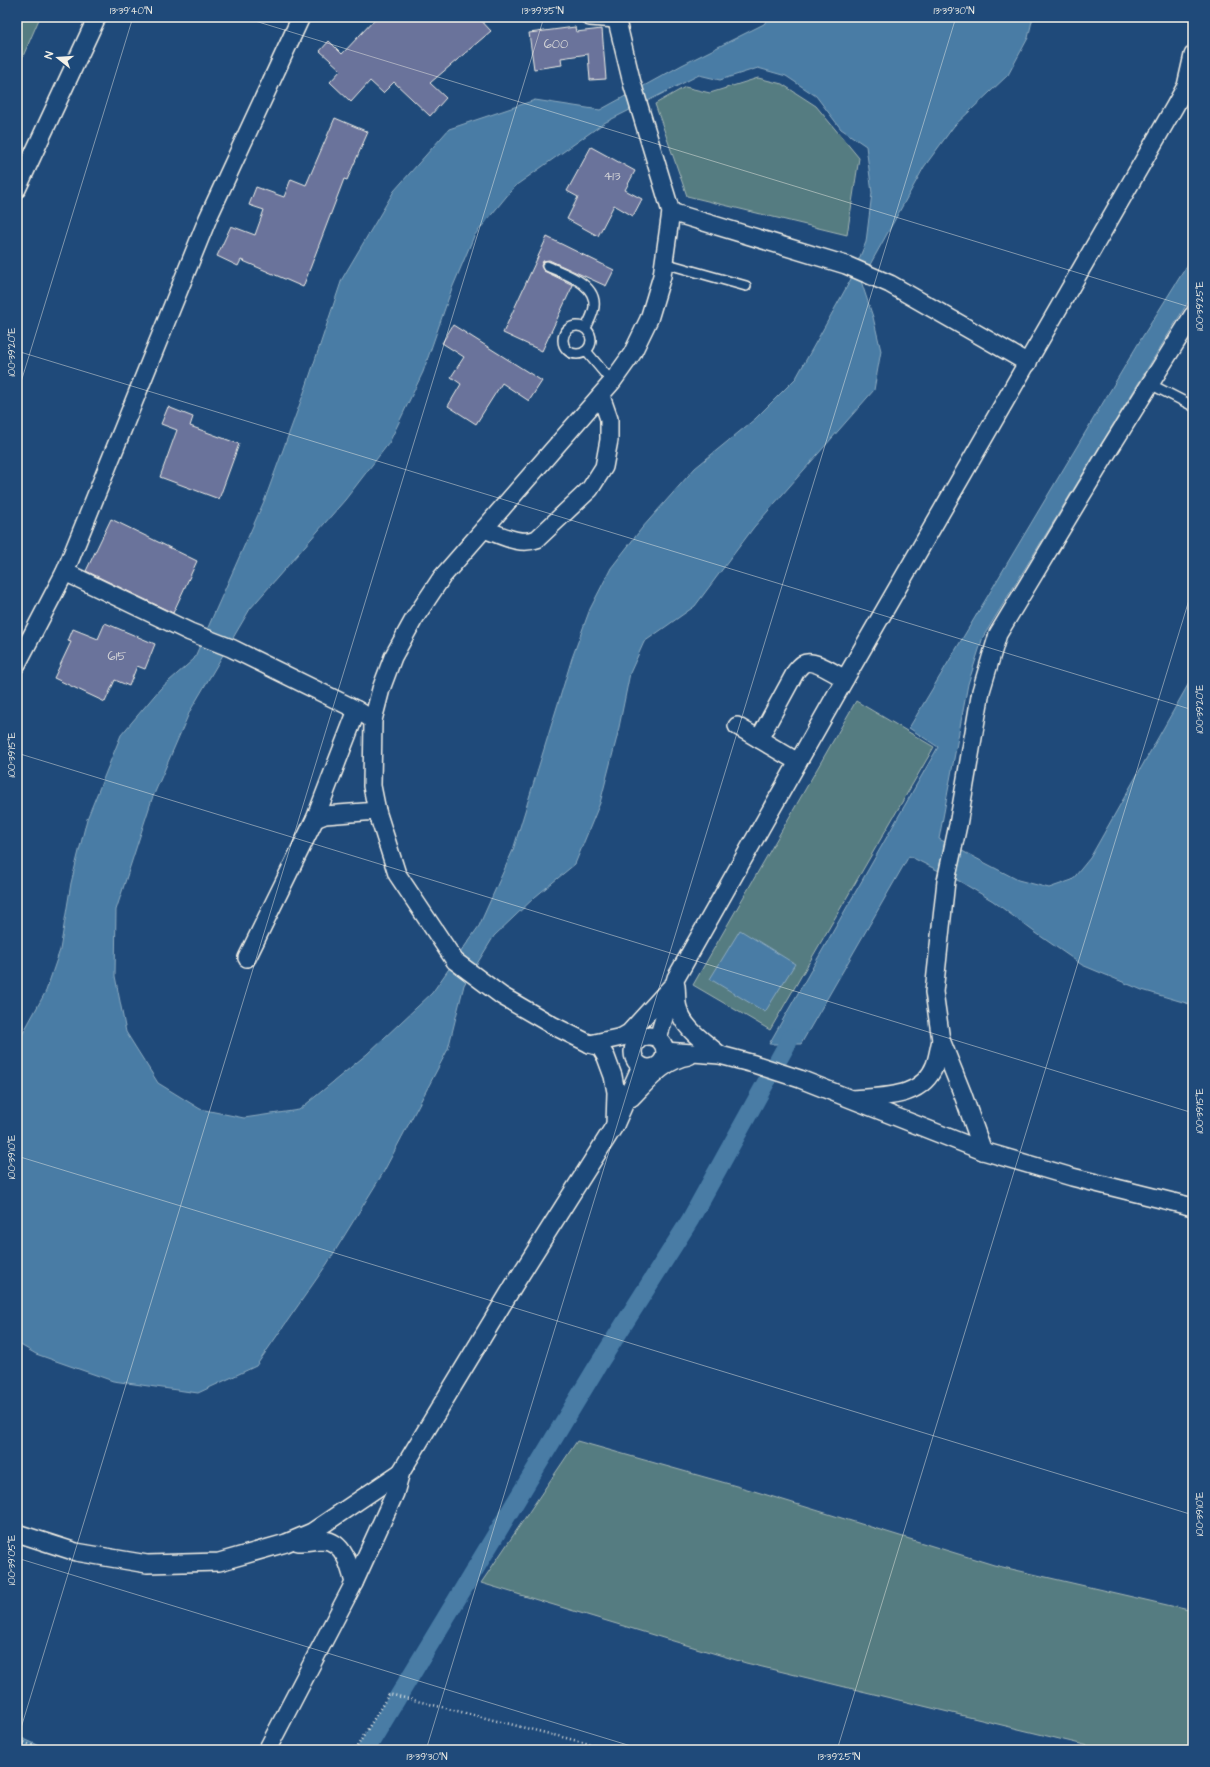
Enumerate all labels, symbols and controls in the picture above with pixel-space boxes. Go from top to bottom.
text: 13°39'40"N [110,4,152,18]
text: 13°39'35"N [522,4,564,18]
text: 13°39'30"N [934,4,975,18]
house number: 600 [544,35,568,53]
north arrow [38,38,78,78]
text: N [41,50,57,61]
house number: 413 [603,167,621,185]
text: 100°39'25"E [1193,281,1207,331]
text: 100°39'20"E [5,328,19,376]
house number: 615 [107,647,127,665]
text: 100°39'20"E [1193,685,1207,733]
text: 100°39'15"E [5,732,19,778]
text: 100°39'15"E [1193,1088,1207,1134]
text: 100°39'10"E [5,1135,19,1179]
text: 100°39'10"E [1193,1492,1207,1536]
text: 100°39'05"E [5,1535,19,1585]
text: 13°39'30"N [407,1750,448,1764]
text: 13°39'25"N [818,1750,860,1764]

